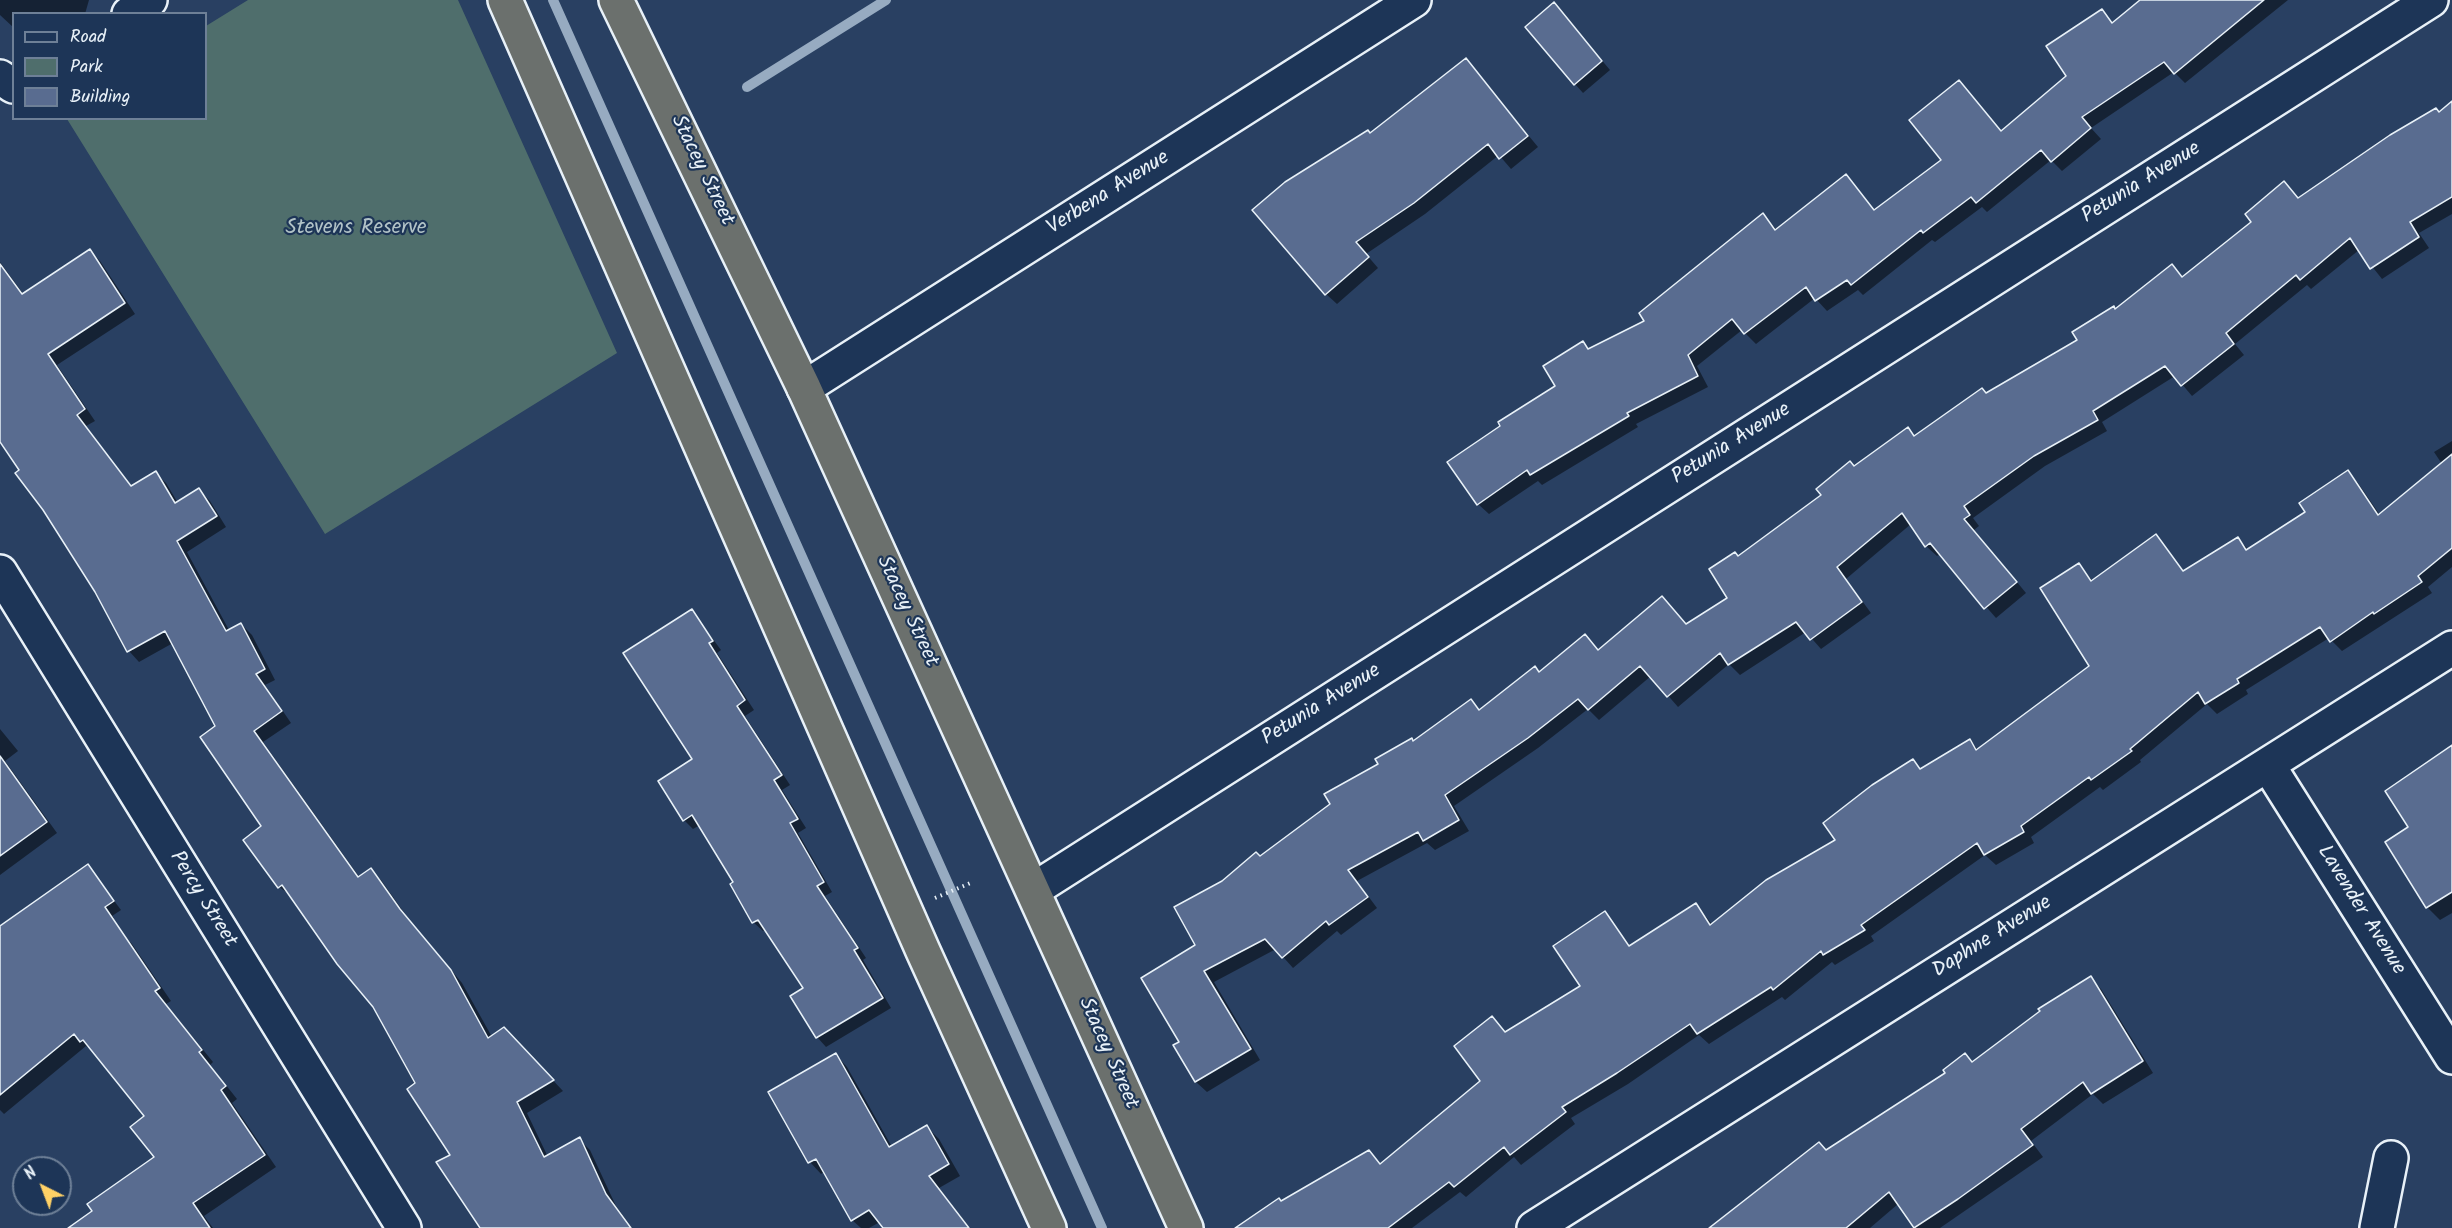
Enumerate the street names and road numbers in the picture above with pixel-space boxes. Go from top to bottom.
street label: Stacey Street [663,112,739,230]
street label: Petunia Avenue [2078,137,2206,231]
street label: Verbena Avenue [1043,146,1175,242]
street label: Petunia Avenue [1668,398,1796,492]
street label: Stacey Street [869,553,943,671]
street label: Petunia Avenue [1258,659,1386,753]
street label: Lavender Avenue [2310,842,2410,980]
street label: Percy Street [163,847,241,953]
street label: Daphne Avenue [1929,891,2057,985]
street label: Stacey Street [1071,994,1143,1114]

